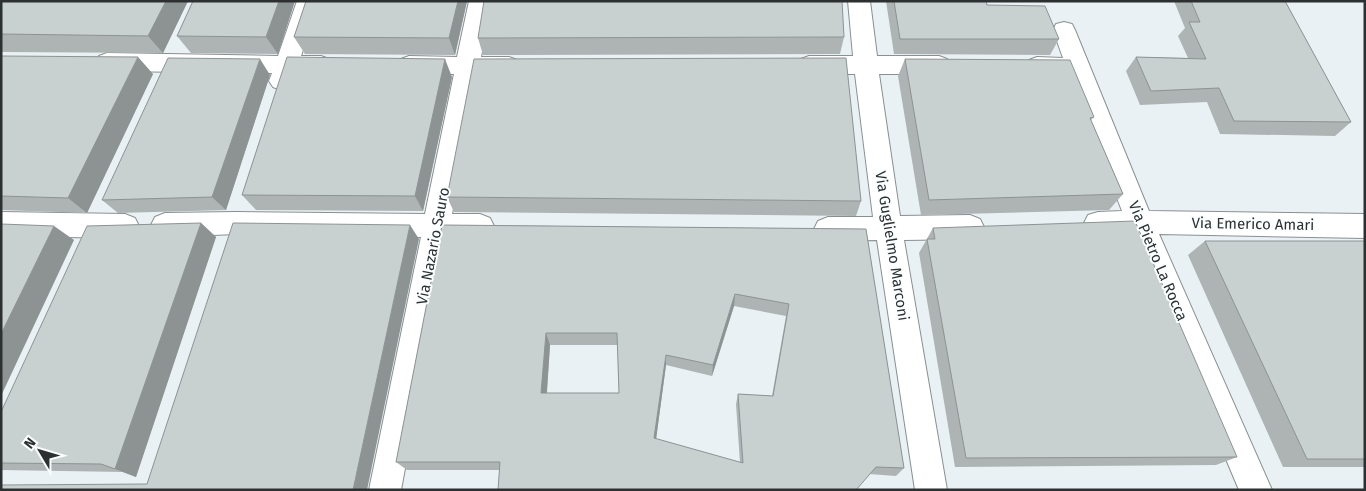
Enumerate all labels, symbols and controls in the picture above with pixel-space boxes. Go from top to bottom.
street label: Via Guglielmo Marconi [871,170,913,322]
street label: Via Nazario Sauro [413,186,453,306]
street label: Via Pietro La Rocca [1125,198,1191,324]
street label: Via Emerico Amari [1191,214,1315,234]
north arrow [15,426,65,476]
text: N [21,434,40,452]

